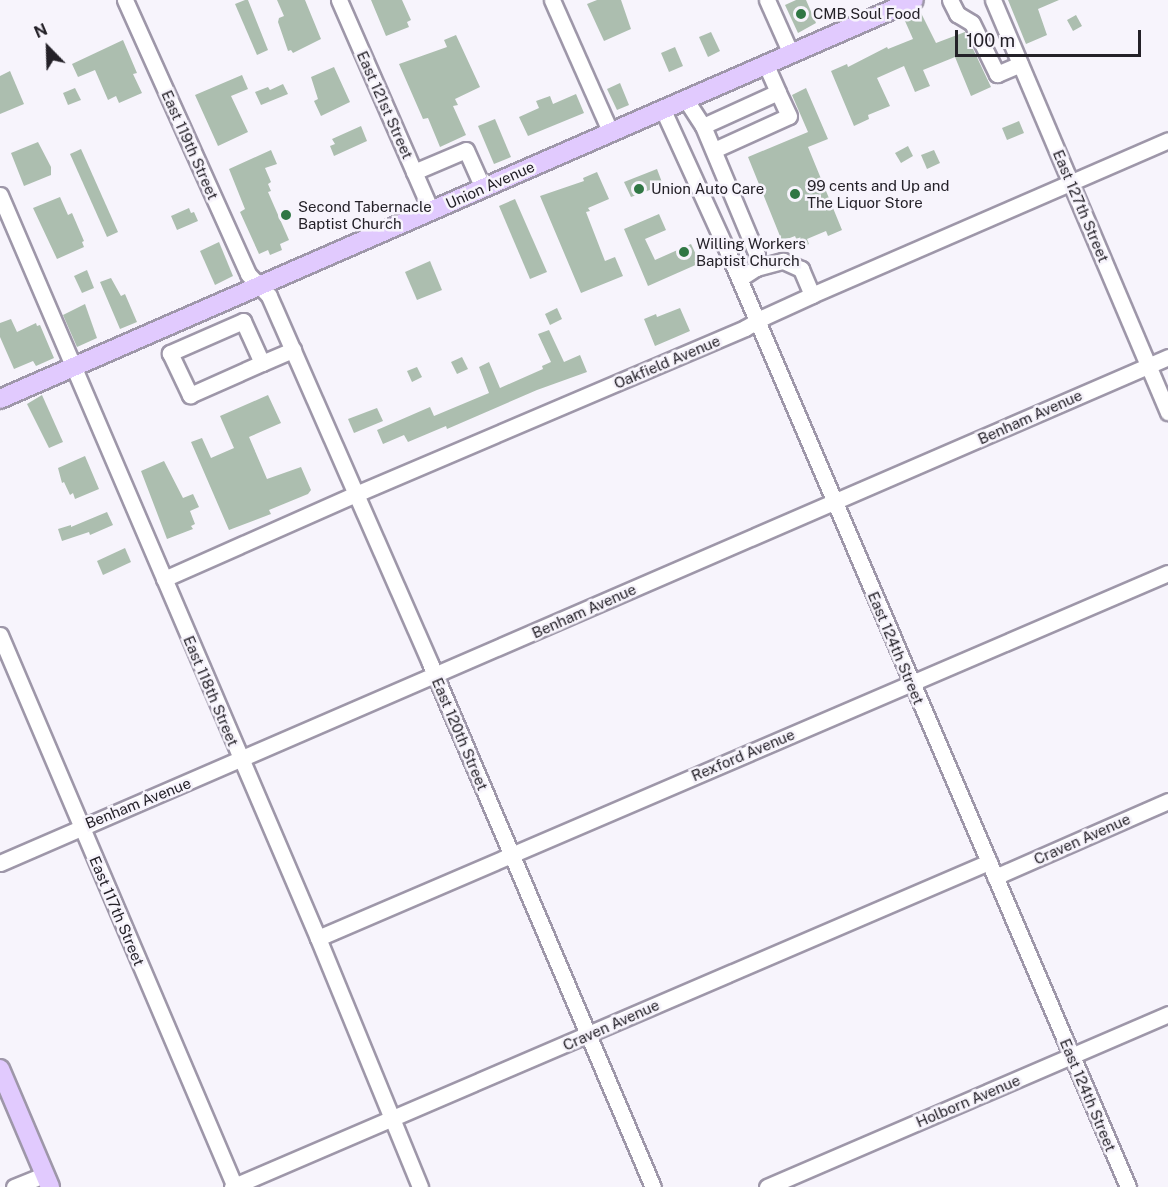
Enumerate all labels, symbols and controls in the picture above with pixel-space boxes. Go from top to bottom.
place label: CMB Soul Food [813,5,920,23]
marker: CMB Soul Food [794,7,808,21]
north arrow [18,18,78,78]
scale bar [958,18,1144,56]
text: N [31,20,50,42]
text: 100 m [966,30,1015,51]
street label: East 121st Street [353,48,417,162]
street label: East 119th Street [158,88,222,202]
street label: East 127th Street [1049,147,1113,265]
street label: Union Avenue [443,157,537,213]
place label: 99 cents and Up and The Liquor Store [807,176,950,211]
place label: Union Auto Care [651,180,764,198]
marker: Union Auto Care [632,182,646,196]
marker: 99 cents and Up and The Liquor Store [788,187,802,201]
place label: Second Tabernacle Baptist Church [298,197,432,232]
marker: Second Tabernacle Baptist Church [279,208,293,222]
place label: Willing Workers Baptist Church [696,234,806,269]
marker: Willing Workers Baptist Church [677,245,691,259]
street label: Oakfield Avenue [611,331,723,393]
street label: Benham Avenue [975,386,1085,448]
street label: Benham Avenue [529,580,639,642]
street label: East 124th Street [864,589,928,707]
street label: East 118th Street [180,633,242,749]
street label: East 120th Street [428,675,492,793]
street label: Rexford Avenue [689,725,797,785]
street label: Benham Avenue [83,774,193,832]
street label: Craven Avenue [1031,810,1133,868]
street label: East 117th Street [86,853,148,969]
street label: Craven Avenue [560,996,662,1054]
street label: East 124th Street [1056,1036,1120,1154]
street label: Holborn Avenue [913,1071,1023,1131]

